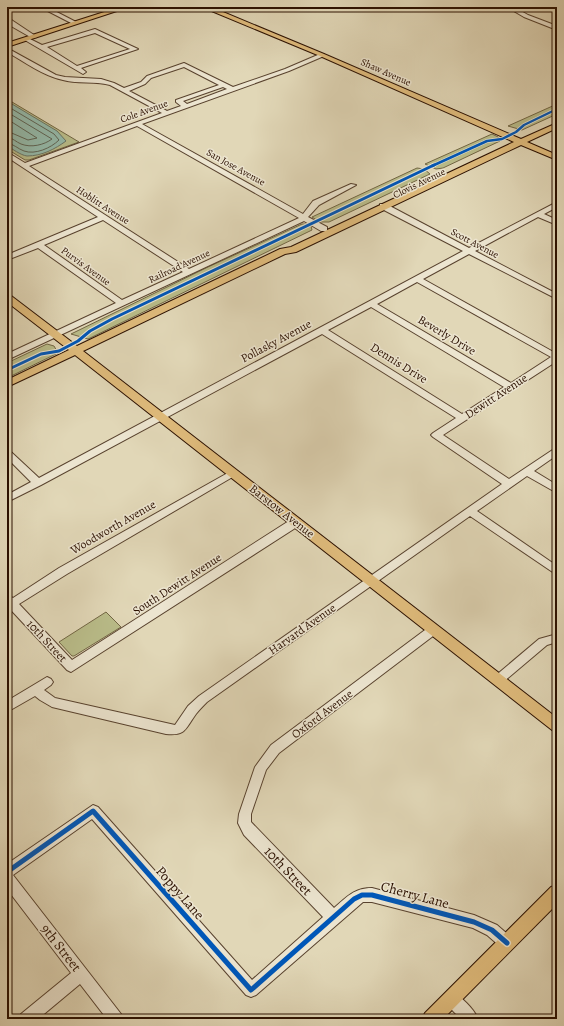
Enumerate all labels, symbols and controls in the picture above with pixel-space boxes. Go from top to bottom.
street label: Shaw Avenue [359,55,414,89]
street label: Cole Avenue [118,96,170,126]
street label: San Jose Avenue [204,145,268,189]
street label: Clovis Avenue [391,165,448,201]
street label: Hoblitt Avenue [74,183,133,227]
street label: Scott Avenue [449,225,502,261]
street label: Purvis Avenue [59,244,114,289]
street label: Railroad Avenue [146,246,212,286]
street label: Beverly Drive [415,311,479,359]
street label: Pollasky Avenue [238,316,314,366]
street label: Dennis Drive [367,339,431,387]
street label: Dewitt Avenue [462,370,530,422]
street label: Barstow Avenue [246,481,318,541]
street label: Woodworth Avenue [67,496,159,558]
street label: South Dewitt Avenue [129,549,225,619]
street label: Harvard Avenue [265,600,339,658]
street label: 10th Street [23,616,71,666]
street label: Oxford Avenue [288,686,356,742]
street label: 10th Street [260,842,316,900]
street label: Poppy Lane [151,862,209,924]
street label: Cherry Lane [379,877,451,913]
street label: 9th Street [36,920,86,976]

